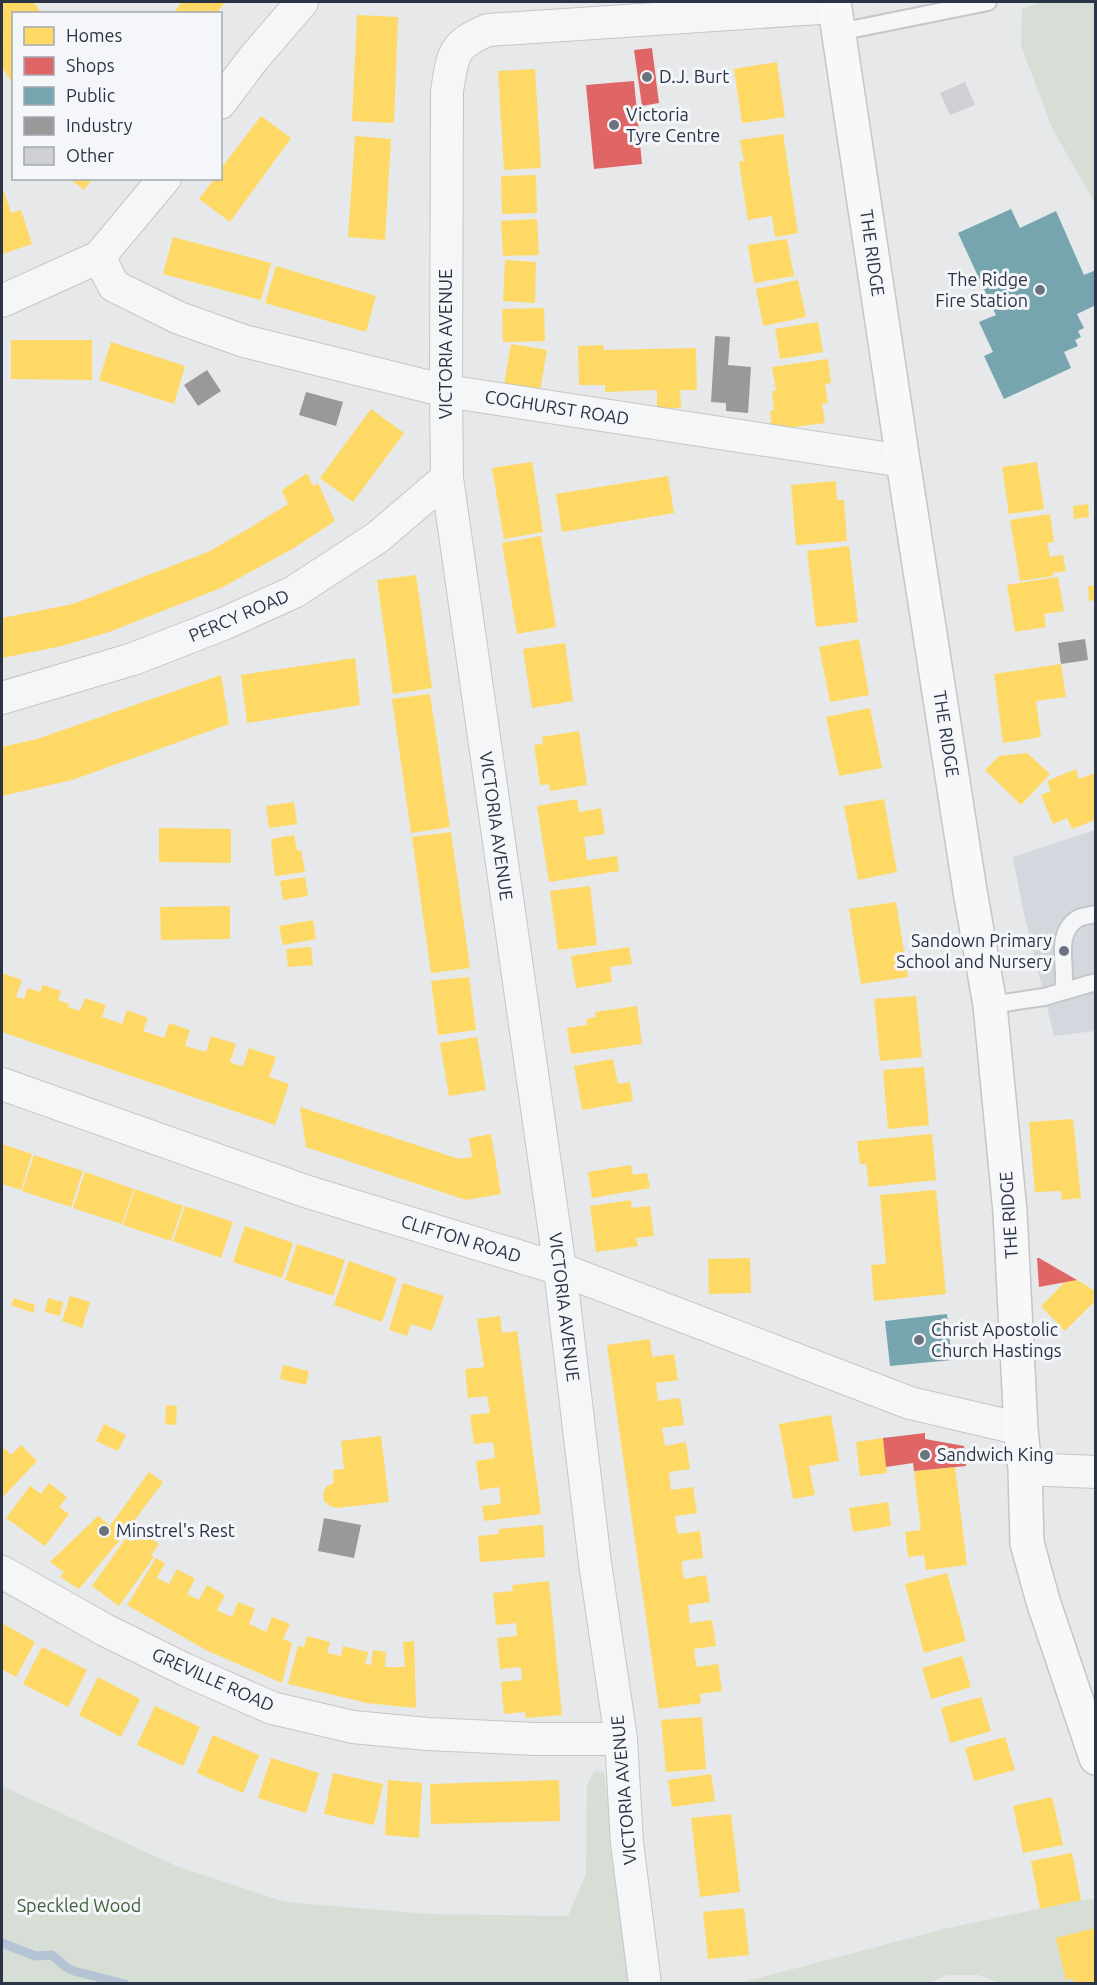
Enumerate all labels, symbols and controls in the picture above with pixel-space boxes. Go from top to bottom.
legend [12,12,222,180]
text: Homes [66,25,123,45]
text: Shops [66,55,115,75]
place label: D.J. Burt [659,66,729,86]
marker: D.J. Burt [640,70,654,84]
text: Public [66,85,115,105]
place label: Victoria Tyre Centre [626,104,720,145]
text: Industry [66,115,133,135]
marker: Victoria Tyre Centre [607,118,621,132]
text: Other [66,145,114,165]
street label: THE RIDGE [857,208,889,298]
street label: VICTORIA AVENUE [435,269,455,419]
place label: The Ridge Fire Station [935,269,1028,310]
marker: The Ridge Fire Station [1033,283,1047,297]
street label: COGHURST ROAD [484,386,631,428]
street label: PERCY ROAD [185,585,292,645]
street label: THE RIDGE [930,689,964,779]
street label: VICTORIA AVENUE [477,750,517,902]
place label: Sandown Primary School and Nursery [896,930,1052,971]
marker: Sandown Primary School and Nursery [1057,944,1071,958]
street label: THE RIDGE [995,1171,1021,1259]
street label: CLIFTON ROAD [399,1210,524,1266]
street label: VICTORIA AVENUE [546,1231,584,1383]
place label: Christ Apostolic Church Hastings [931,1319,1062,1360]
marker: Christ Apostolic Church Hastings [912,1333,926,1347]
place label: Sandwich King [937,1444,1054,1464]
marker: Sandwich King [918,1448,932,1462]
place label: Minstrel's Rest [116,1520,235,1540]
marker: Minstrel's Rest [97,1524,111,1538]
street label: GREVILLE ROAD [149,1643,277,1715]
street label: VICTORIA AVENUE [606,1714,640,1866]
park label: Speckled Wood [17,1895,141,1915]

